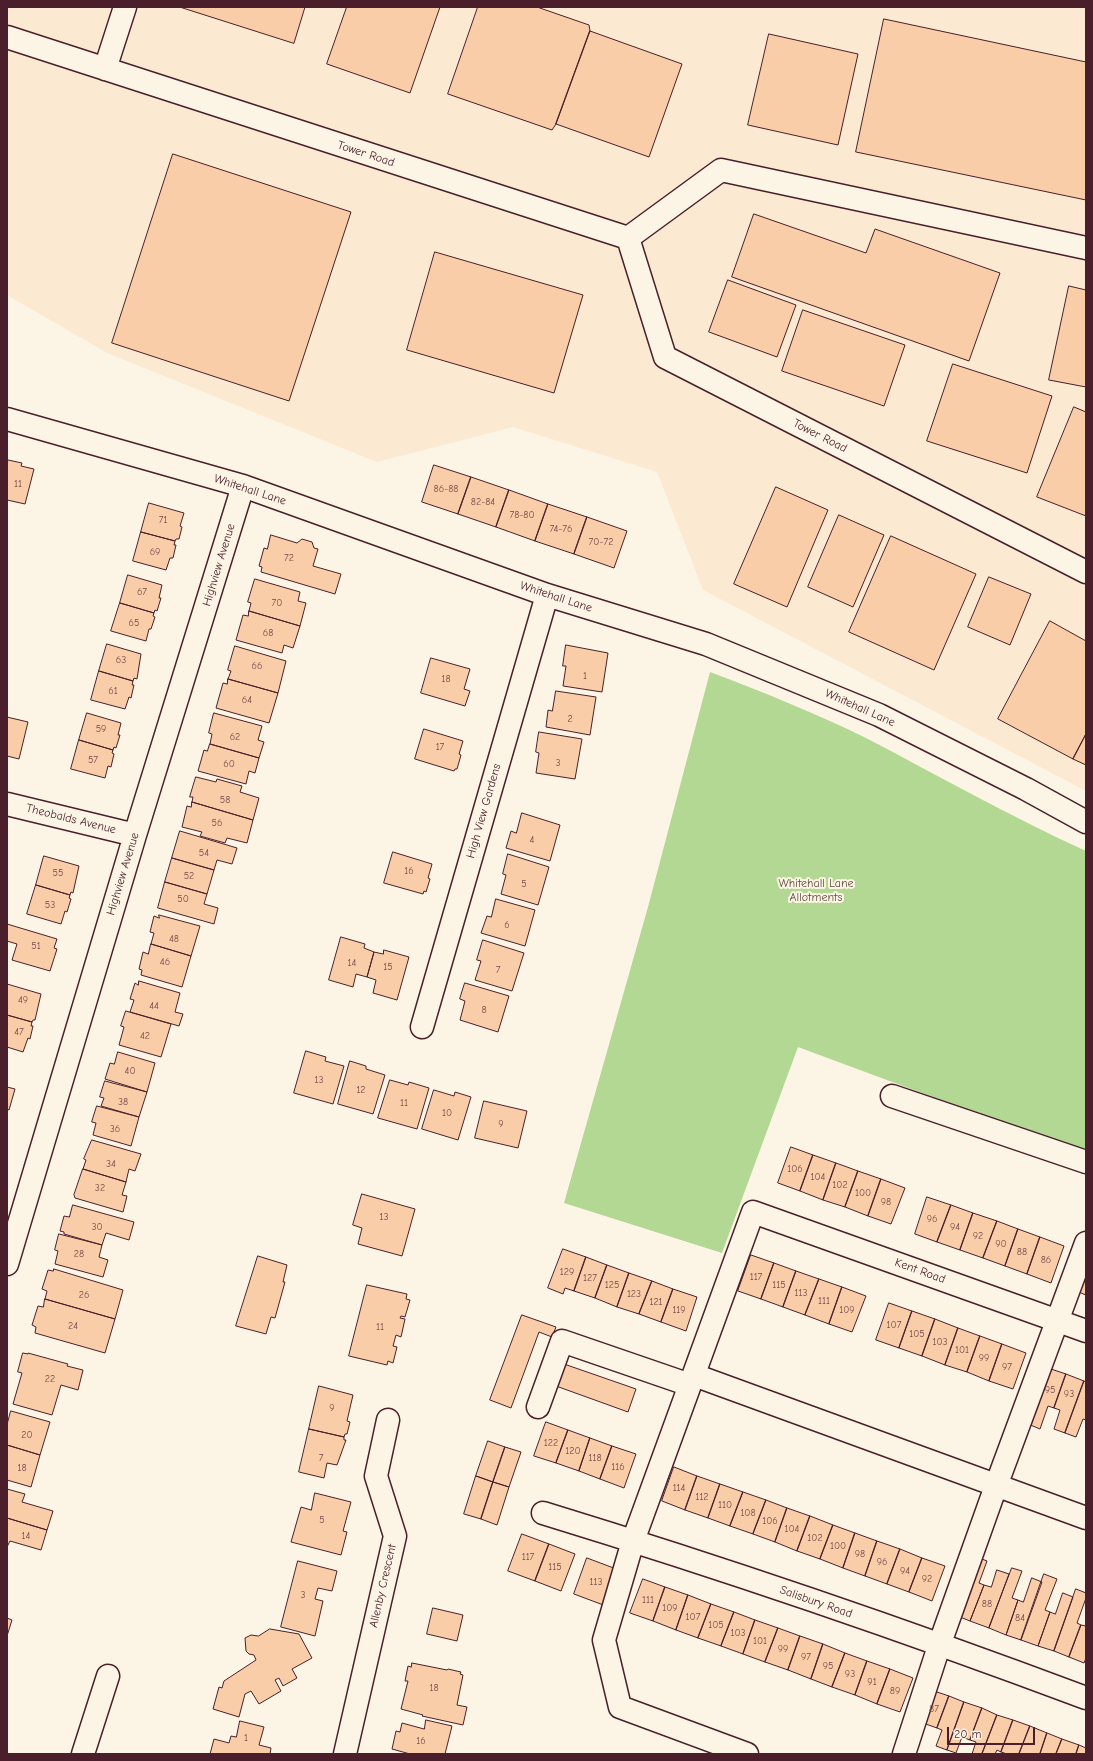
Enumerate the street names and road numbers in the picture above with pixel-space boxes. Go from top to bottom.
street label: Tower Road [336,138,396,170]
street label: Tower Road [790,416,850,456]
street label: Whitehall Lane [212,472,288,508]
street label: Highview Avenue [200,522,238,608]
street label: Whitehall Lane [518,579,594,615]
street label: Whitehall Lane [823,686,897,730]
street label: High View Gardens [464,762,504,860]
street label: Theobalds Avenue [25,801,117,837]
street label: Highview Avenue [104,831,142,917]
street label: Kent Road [893,1255,947,1287]
street label: Allenby Crescent [366,1543,400,1629]
street label: Salisbury Road [778,1583,854,1621]

